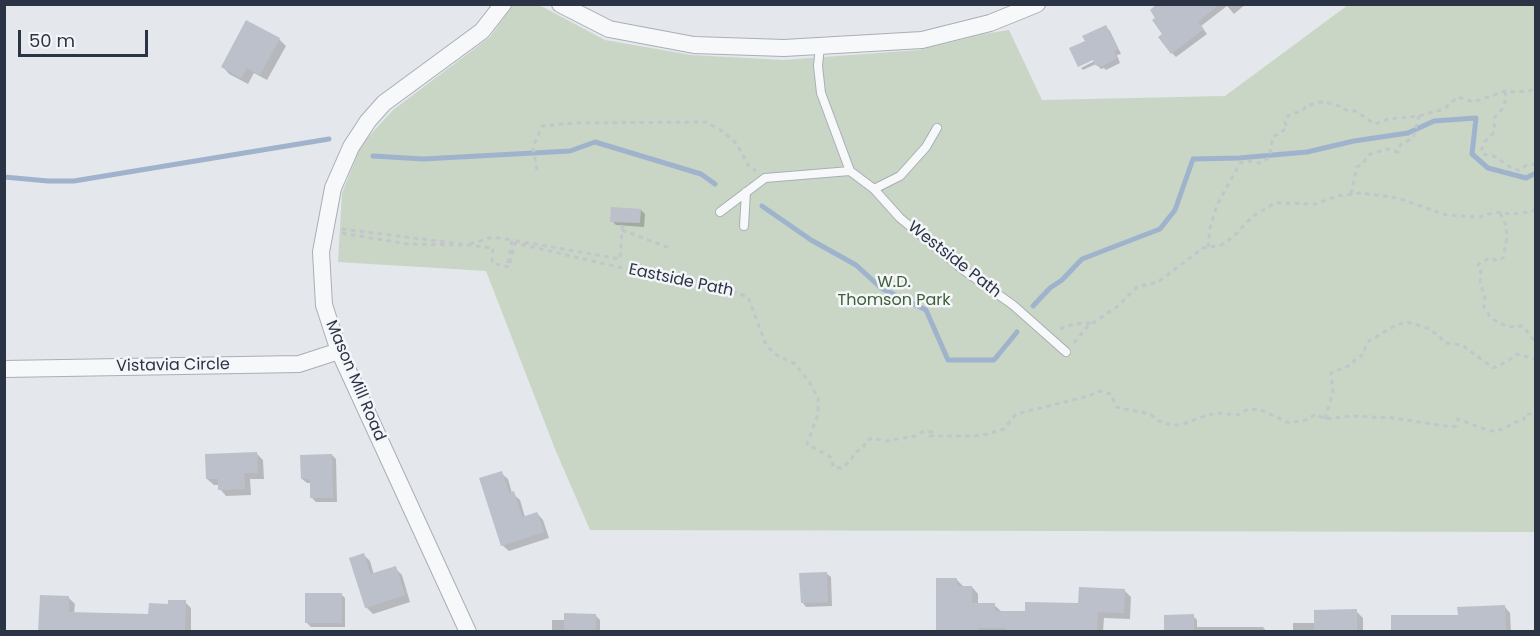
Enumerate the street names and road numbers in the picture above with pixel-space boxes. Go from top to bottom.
street label: Westside Path [904,218,1004,302]
street label: Eastside Path [627,261,735,301]
street label: Mason Mill Road [321,318,389,444]
street label: Vistavia Circle [116,355,230,377]

